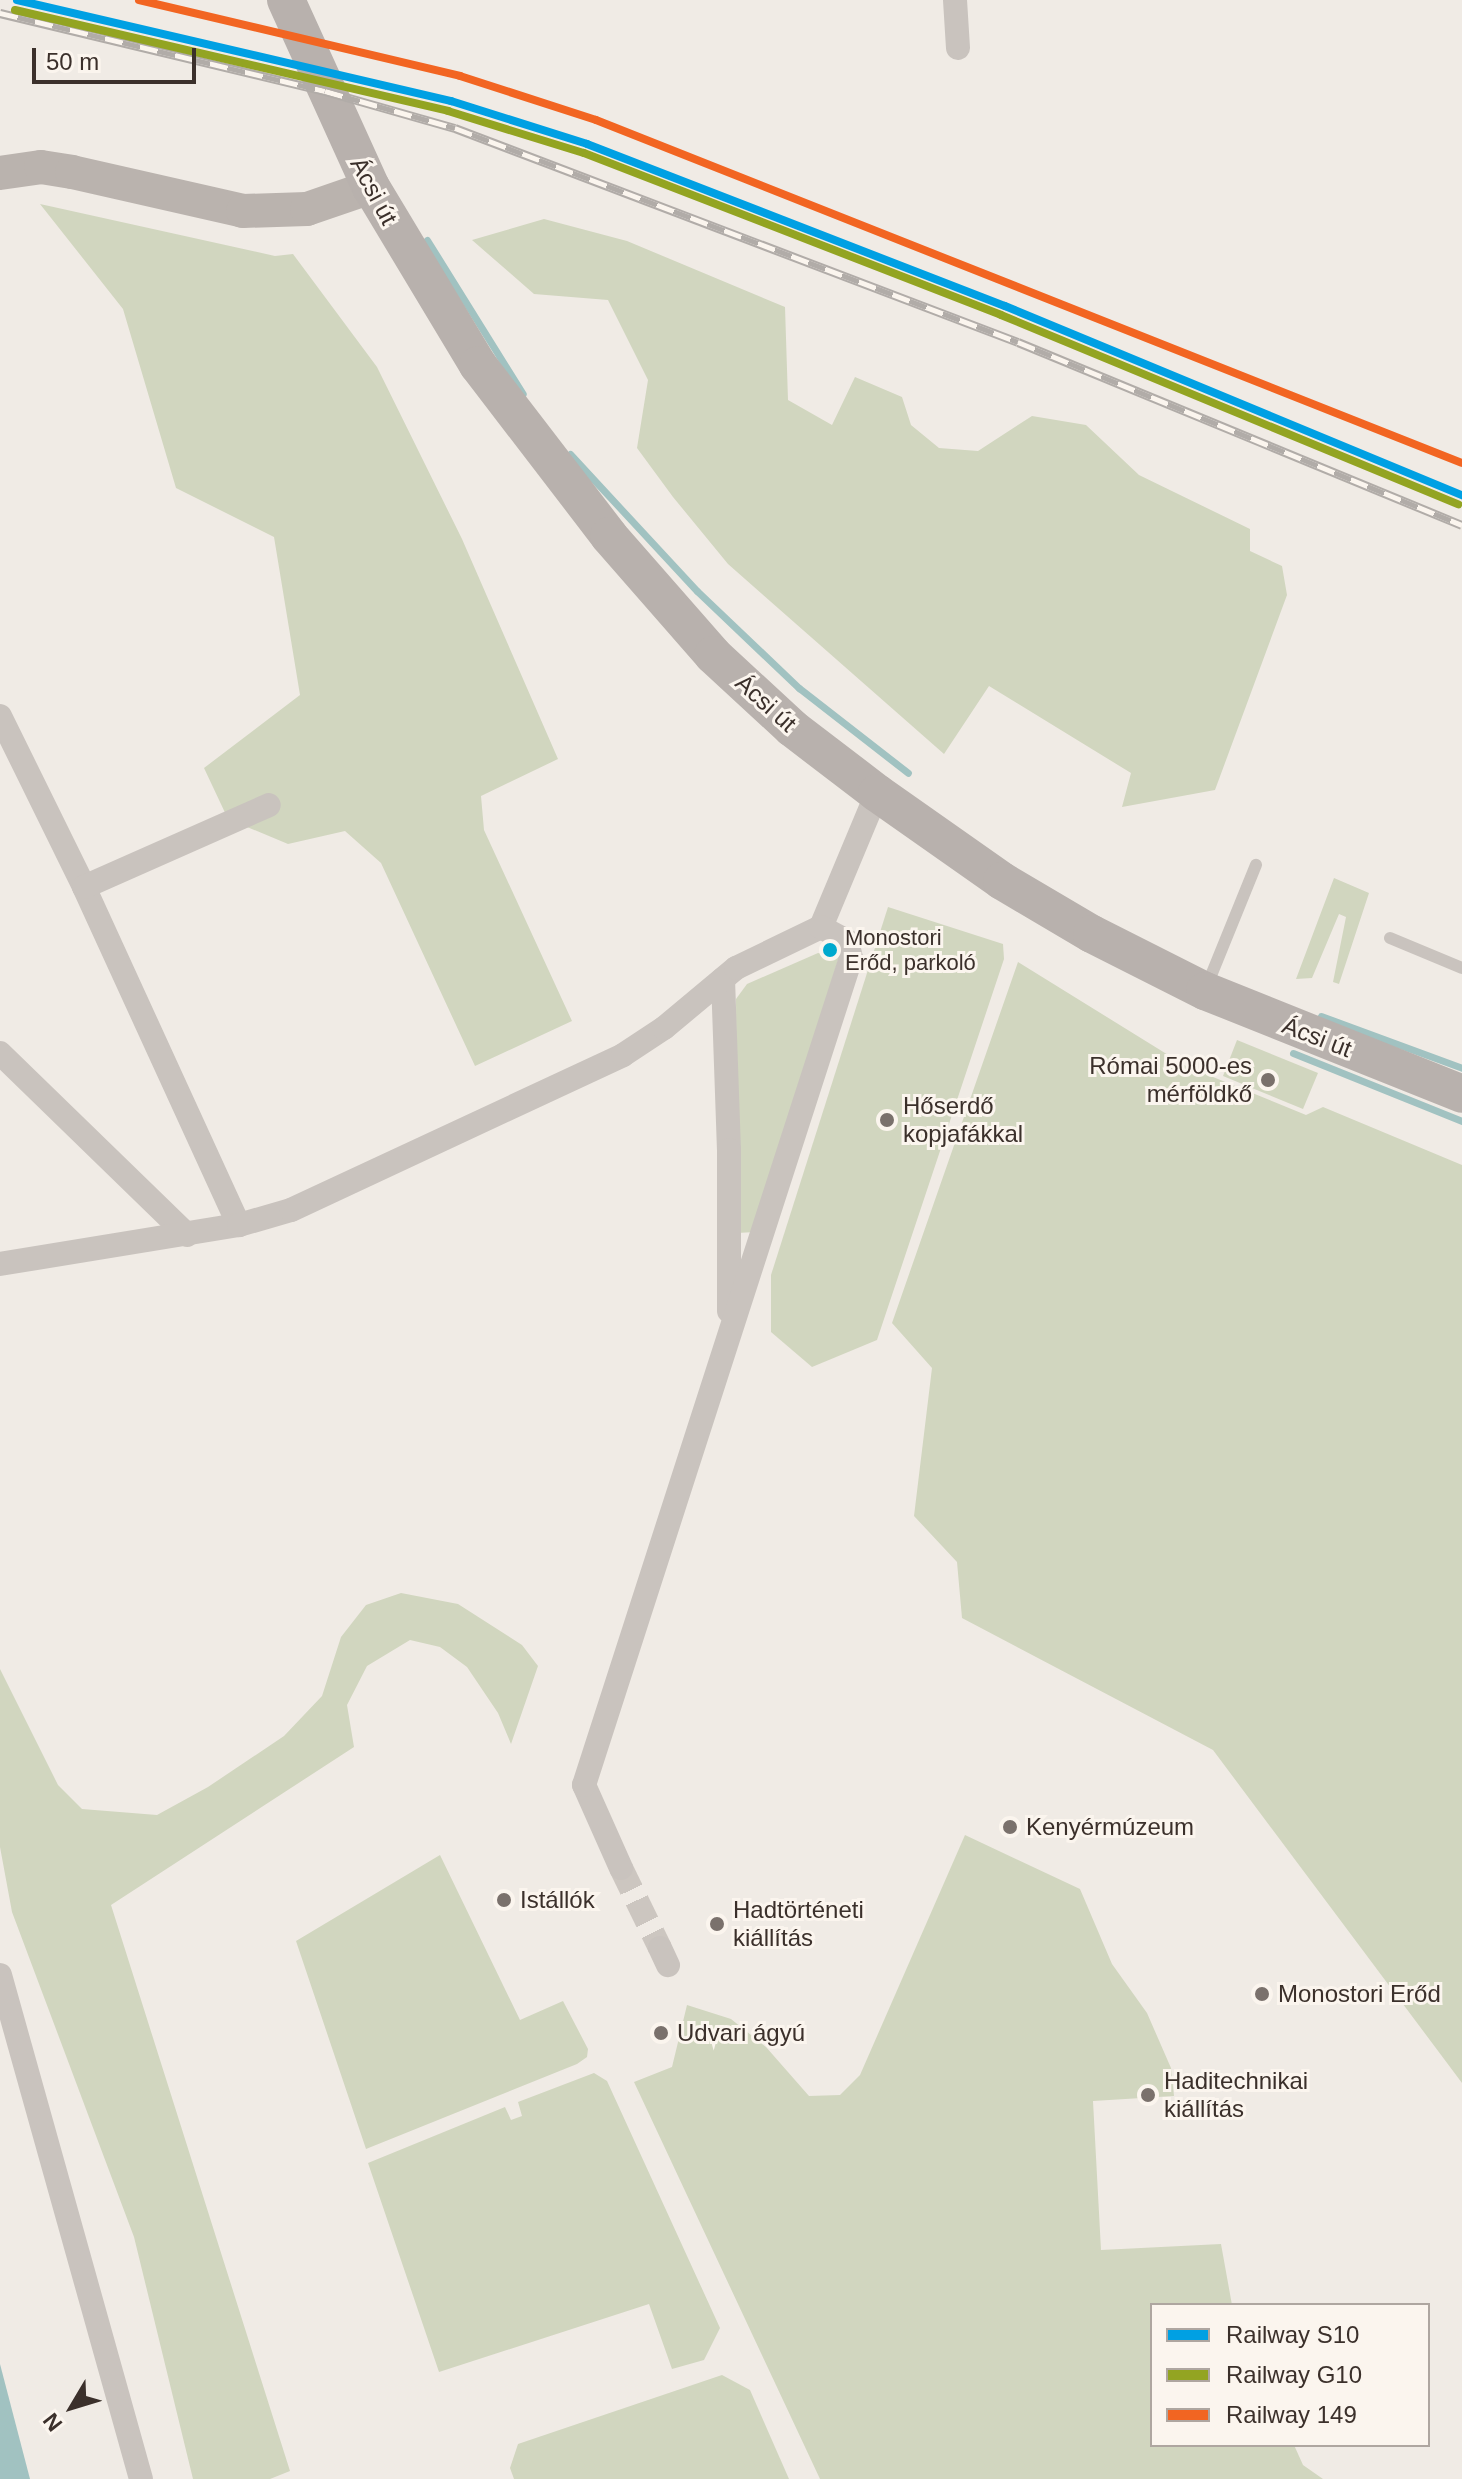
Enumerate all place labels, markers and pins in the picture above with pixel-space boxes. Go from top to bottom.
place label: Monostori Erőd, parkoló [845,924,976,976]
marker: Monostori Erőd, parkoló [822,942,838,958]
place label: Római 5000-es mérföldkő [1089,1052,1252,1108]
marker: Római 5000-es mérföldkő [1259,1071,1277,1089]
place label: Hőserdő kopjafákkal [903,1092,1023,1148]
marker: Hőserdő kopjafákkal [878,1111,896,1129]
place label: Kenyérmúzeum [1026,1813,1194,1841]
marker: Kenyérmúzeum [1001,1818,1019,1836]
place label: Istállók [520,1886,595,1914]
marker: Istállók [495,1891,513,1909]
place label: Hadtörténeti kiállítás [733,1896,864,1952]
marker: Hadtörténeti kiállítás [708,1915,726,1933]
place label: Monostori Erőd [1278,1980,1441,2008]
marker: Monostori Erőd [1253,1985,1271,2003]
place label: Udvari ágyú [677,2019,805,2047]
marker: Udvari ágyú [652,2024,670,2042]
place label: Haditechnikai kiállítás [1164,2067,1308,2123]
marker: Haditechnikai kiállítás [1139,2086,1157,2104]

